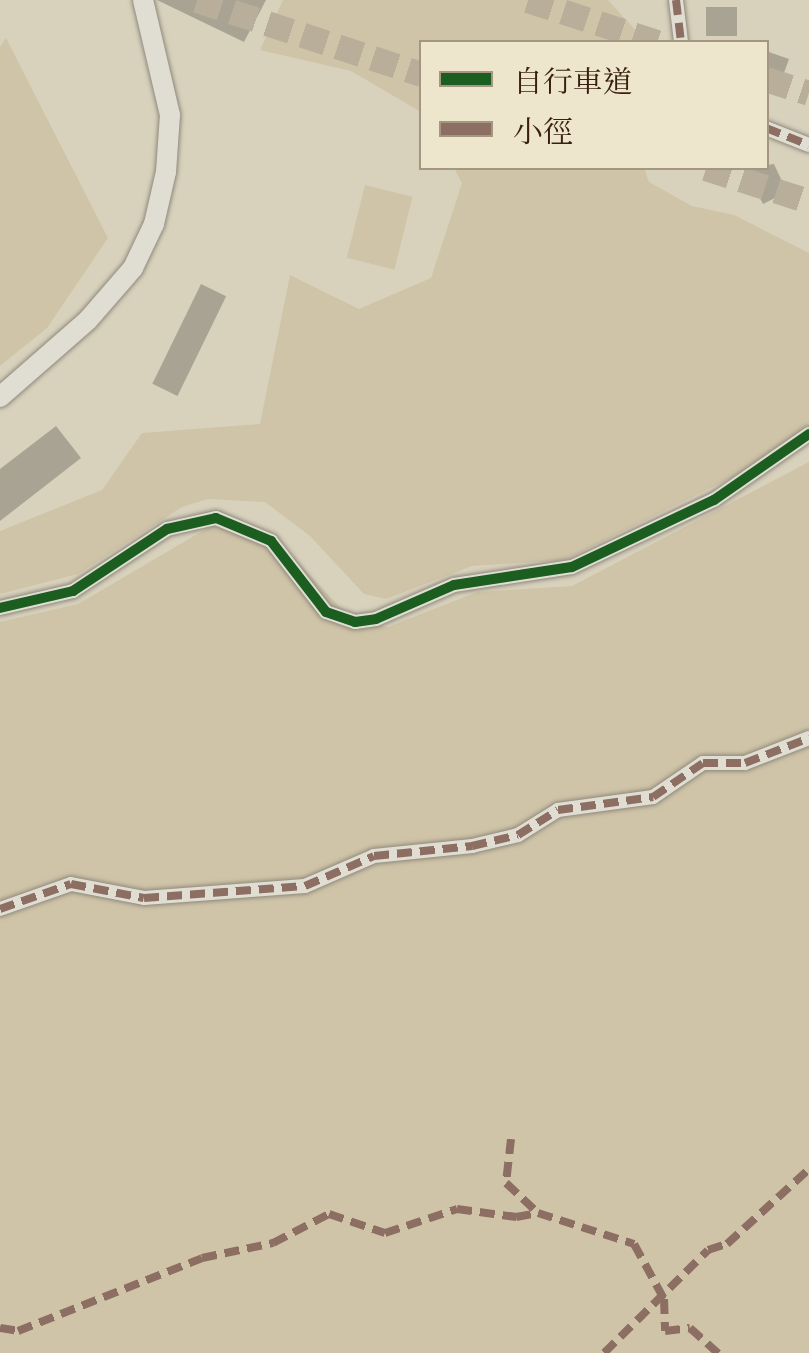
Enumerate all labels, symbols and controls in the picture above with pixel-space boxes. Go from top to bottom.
legend [419,40,769,170]
text: 自行車道 [513,64,633,102]
text: 小徑 [513,114,573,152]

